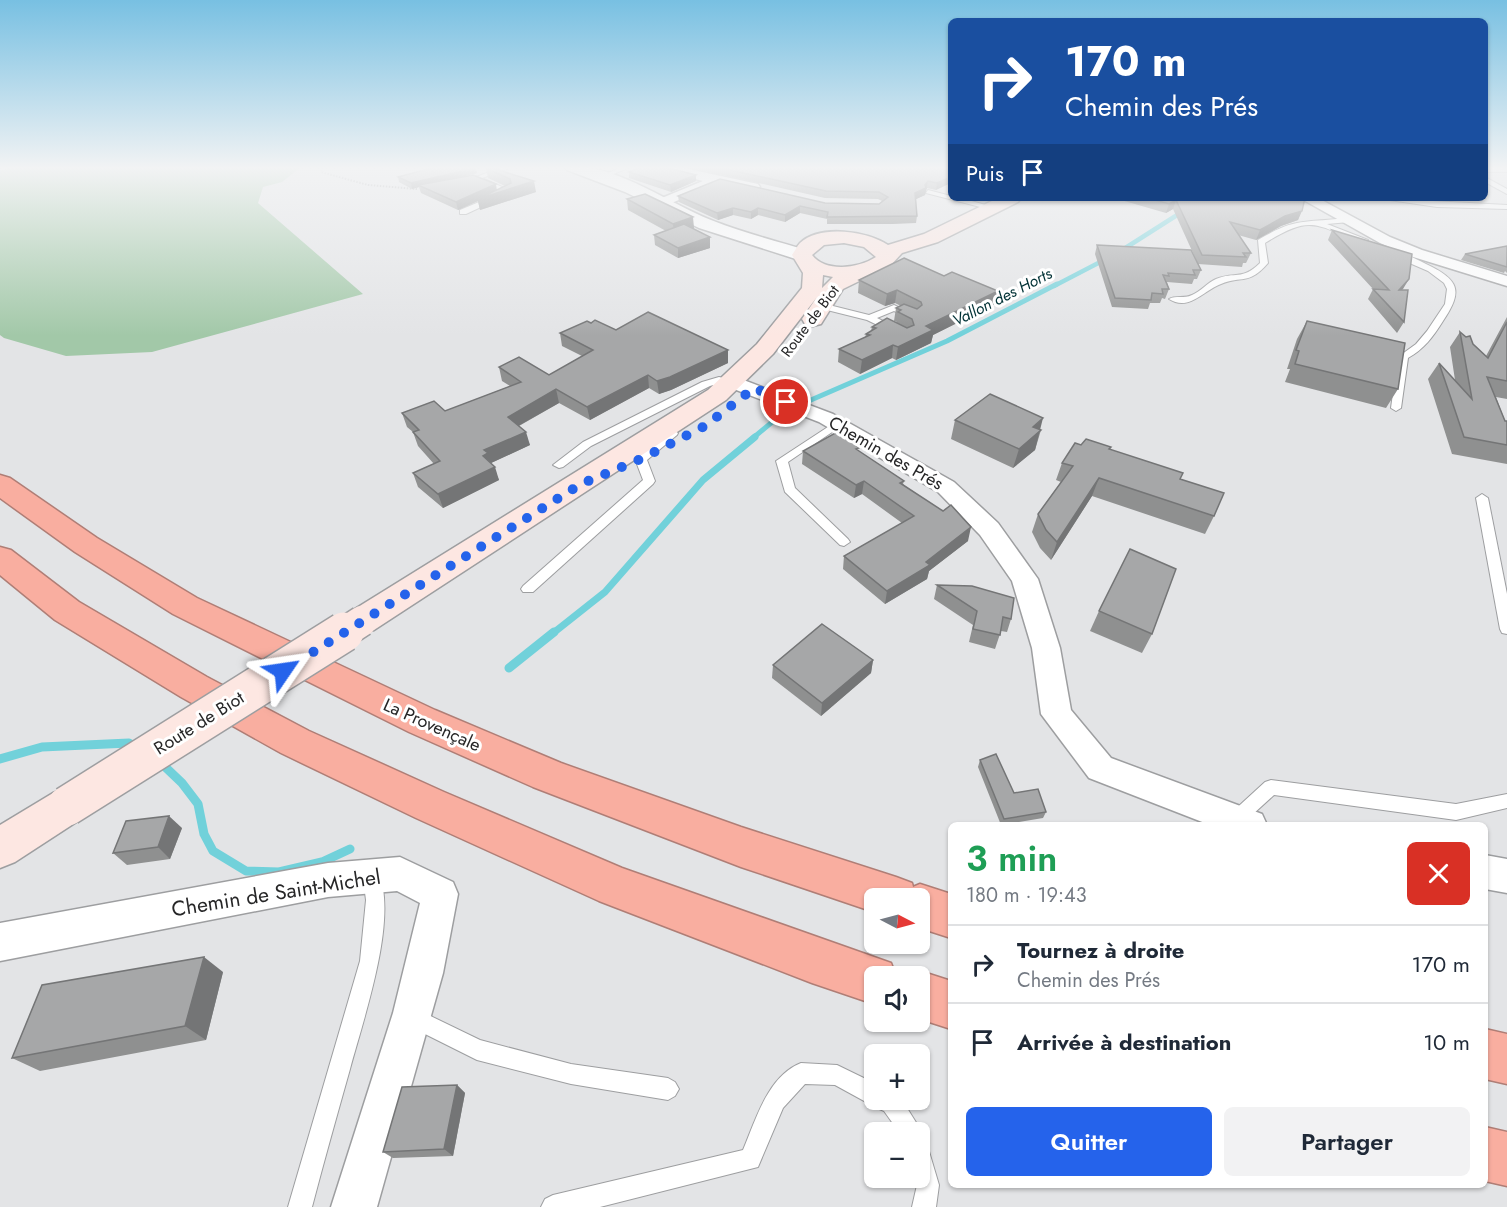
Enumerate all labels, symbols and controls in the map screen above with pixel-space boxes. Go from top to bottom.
text: 170 m [1065,31,1187,92]
icon: right [966,42,1044,120]
text: Chemin des Prés [1065,87,1258,126]
icon: arrive [1016,156,1049,189]
text: Puis [966,157,1004,189]
water label: Vallon des Horts [948,262,1056,332]
street label: Route de Biot [776,280,845,362]
pin [760,376,811,427]
icon: arrive [769,385,802,418]
street label: Chemin des Prés [824,410,948,496]
position arrow [251,639,315,703]
street label: Route de Biot [149,685,250,761]
street label: La Provençale [379,692,485,758]
text: 3 min [966,832,1057,884]
button: close [1407,842,1470,905]
street label: Chemin de Saint-Michel [169,862,383,924]
text: 180 m · 19:43 [966,881,1087,910]
north arrow [864,888,930,954]
map controls [864,888,930,1188]
text: Tournez à droite [1017,934,1184,966]
icon: right [966,948,999,981]
text: 170 m [1412,948,1470,980]
button: sound [864,966,930,1032]
text: Chemin des Prés [1017,966,1160,995]
icon: arrive [966,1026,999,1059]
text: Arrivée à destination [1017,1026,1231,1058]
text: 10 m [1423,1026,1470,1058]
button: + [864,1044,930,1110]
button: Quitter [966,1107,1212,1176]
button: Partager [1224,1107,1470,1176]
button: − [864,1122,930,1188]

